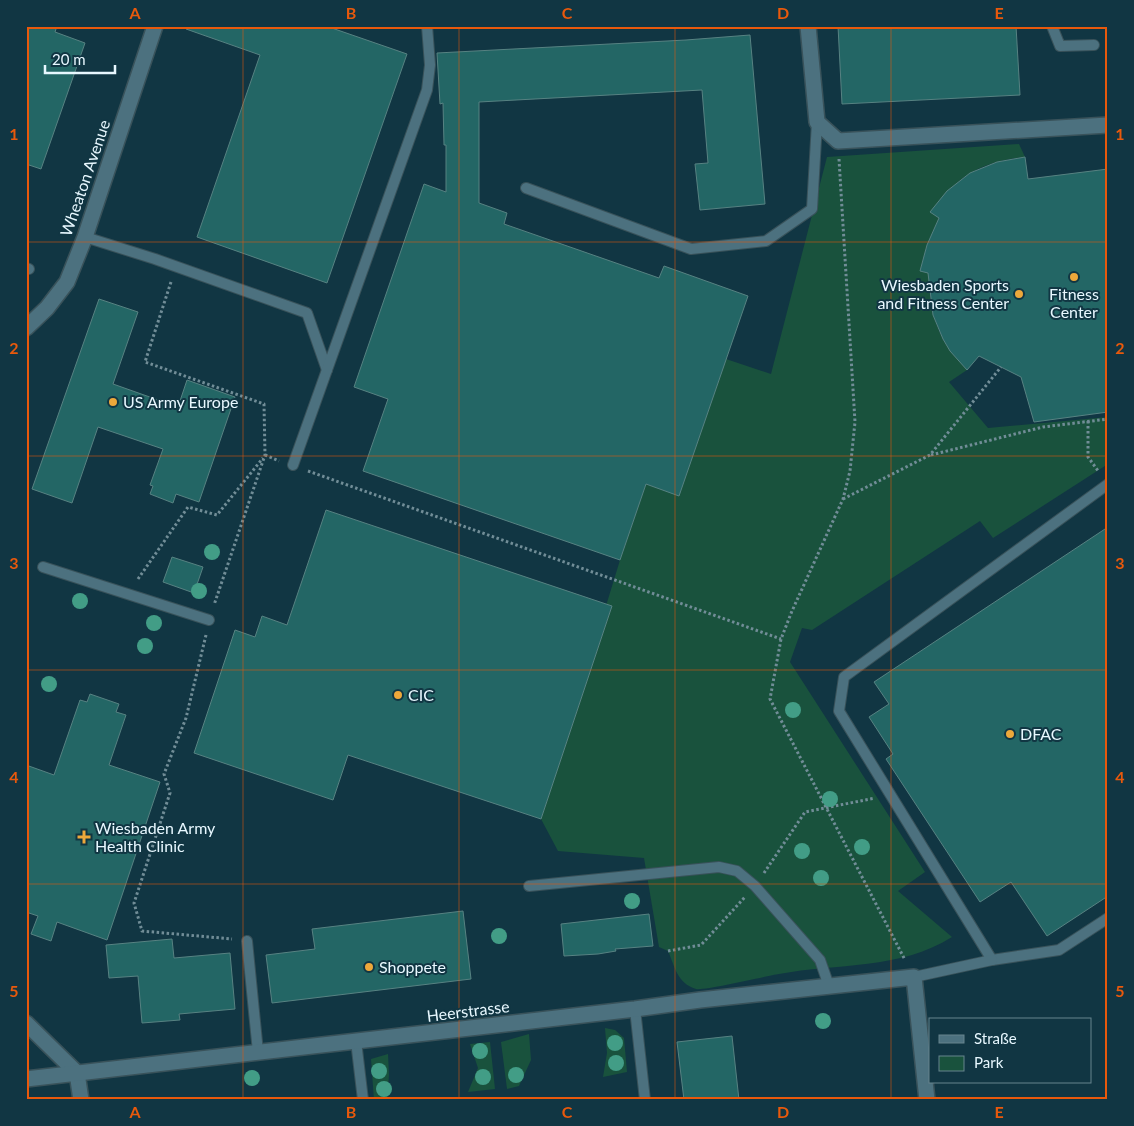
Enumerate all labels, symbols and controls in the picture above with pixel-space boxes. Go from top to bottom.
text: A [128,3,141,22]
text: B [346,3,356,22]
text: C [562,3,573,22]
text: D [777,3,789,22]
text: E [994,3,1004,22]
scale bar [45,42,115,74]
text: 20 m [52,50,86,68]
street label: Wheaton Avenue [56,117,113,239]
text: 1 [9,124,19,143]
text: 1 [1115,124,1125,143]
marker: Fitness Center [1068,271,1080,283]
place label: Wiesbaden Sports and Fitness Center [877,275,1009,312]
place label: Fitness Center [1049,284,1099,321]
marker: Wiesbaden Sports and Fitness Center [1013,288,1025,300]
text: 2 [9,338,19,357]
text: 2 [1115,338,1125,357]
place label: US Army Europe [123,392,238,411]
marker: US Army Europe [107,396,119,408]
text: 3 [9,553,19,572]
text: 3 [1115,553,1125,572]
place label: CIC [408,685,434,704]
marker: CIC [392,689,404,701]
place label: DFAC [1020,724,1062,743]
marker: DFAC [1004,728,1016,740]
text: 4 [9,767,19,786]
text: 4 [1115,767,1125,786]
place label: Wiesbaden Army Health Clinic [95,818,216,855]
marker: Wiesbaden Army Health Clinic [77,830,91,844]
place label: Shoppete [379,957,446,976]
marker: Shoppete [363,961,375,973]
text: 5 [9,981,19,1000]
text: 5 [1115,981,1125,1000]
street label: Heerstrasse [425,996,510,1025]
legend [929,1018,1092,1084]
text: Straße [974,1029,1017,1047]
text: Park [974,1053,1004,1071]
text: A [128,1102,141,1121]
text: B [346,1102,356,1121]
text: C [562,1102,573,1121]
text: D [777,1102,789,1121]
text: E [994,1102,1004,1121]

